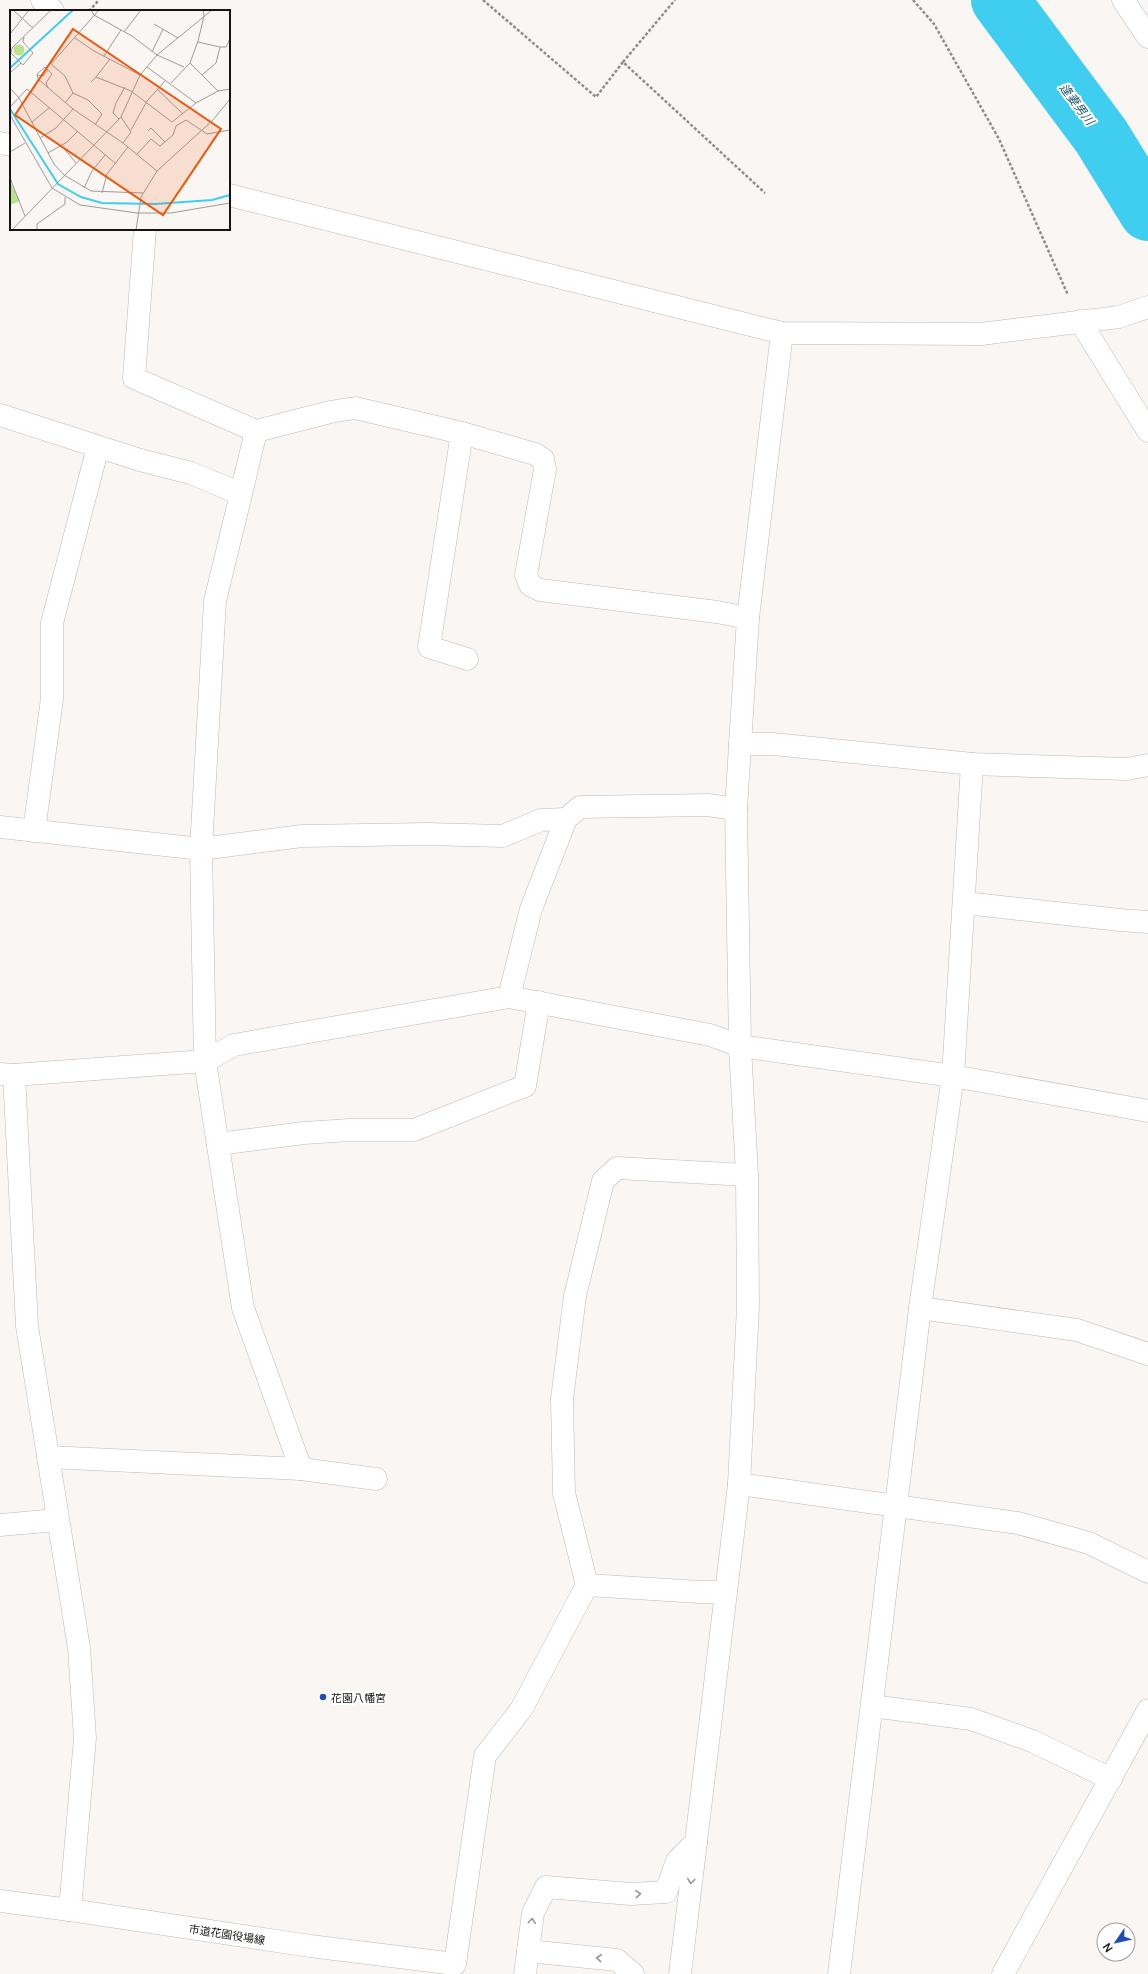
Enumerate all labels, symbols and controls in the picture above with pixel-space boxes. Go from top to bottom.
inset map [10,10,230,230]
water label: 逢妻男川 [1056,80,1099,130]
place label: 花園八幡宮 [331,1690,386,1705]
marker: 花園八幡宮 [318,1692,328,1702]
one-way arrow [687,1878,696,1884]
one-way arrow [635,1889,641,1898]
one-way arrow [527,1918,536,1924]
street label: 市道花園役場線 [188,1921,266,1947]
north arrow [1096,1922,1136,1962]
text: N [1099,1940,1116,1955]
one-way arrow [596,1954,602,1963]

